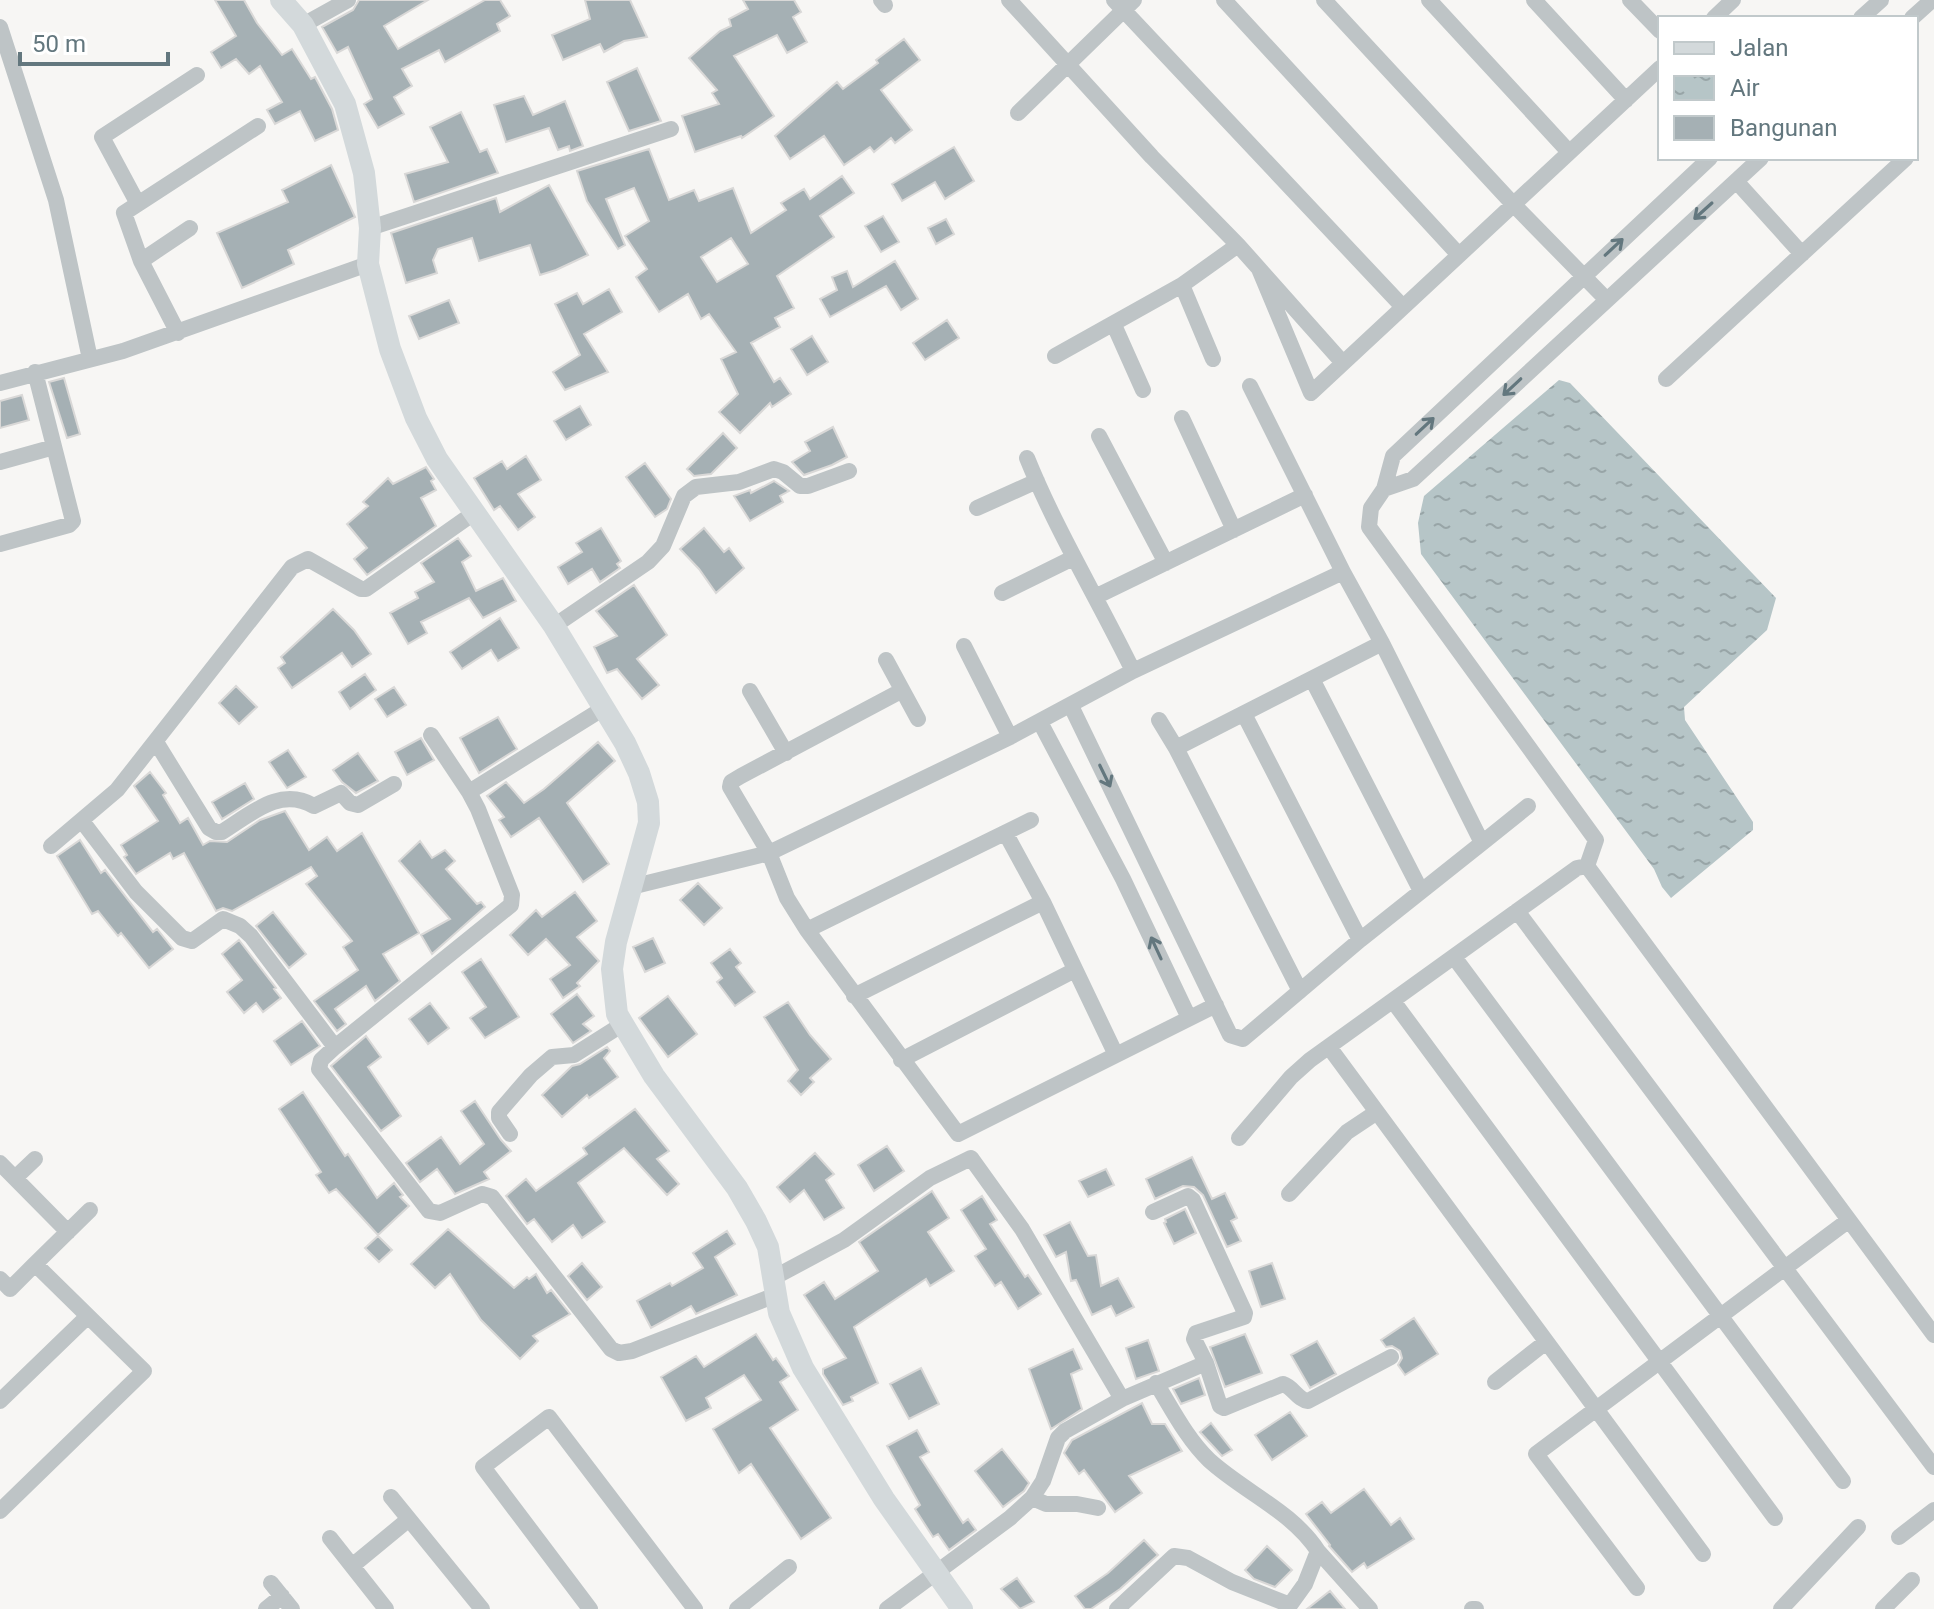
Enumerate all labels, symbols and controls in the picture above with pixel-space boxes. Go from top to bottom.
scale bar [20,16,168,66]
legend [1658,16,1918,160]
text: 50 m [32,30,86,58]
text: Jalan [1730,34,1788,62]
text: Air [1730,74,1760,102]
text: Bangunan [1730,114,1838,142]
one-way arrow [1693,201,1713,220]
one-way arrow [1604,238,1624,257]
one-way arrow [1502,378,1522,397]
one-way arrow [1415,416,1435,435]
one-way arrow [1098,764,1113,787]
one-way arrow [1148,936,1163,960]

